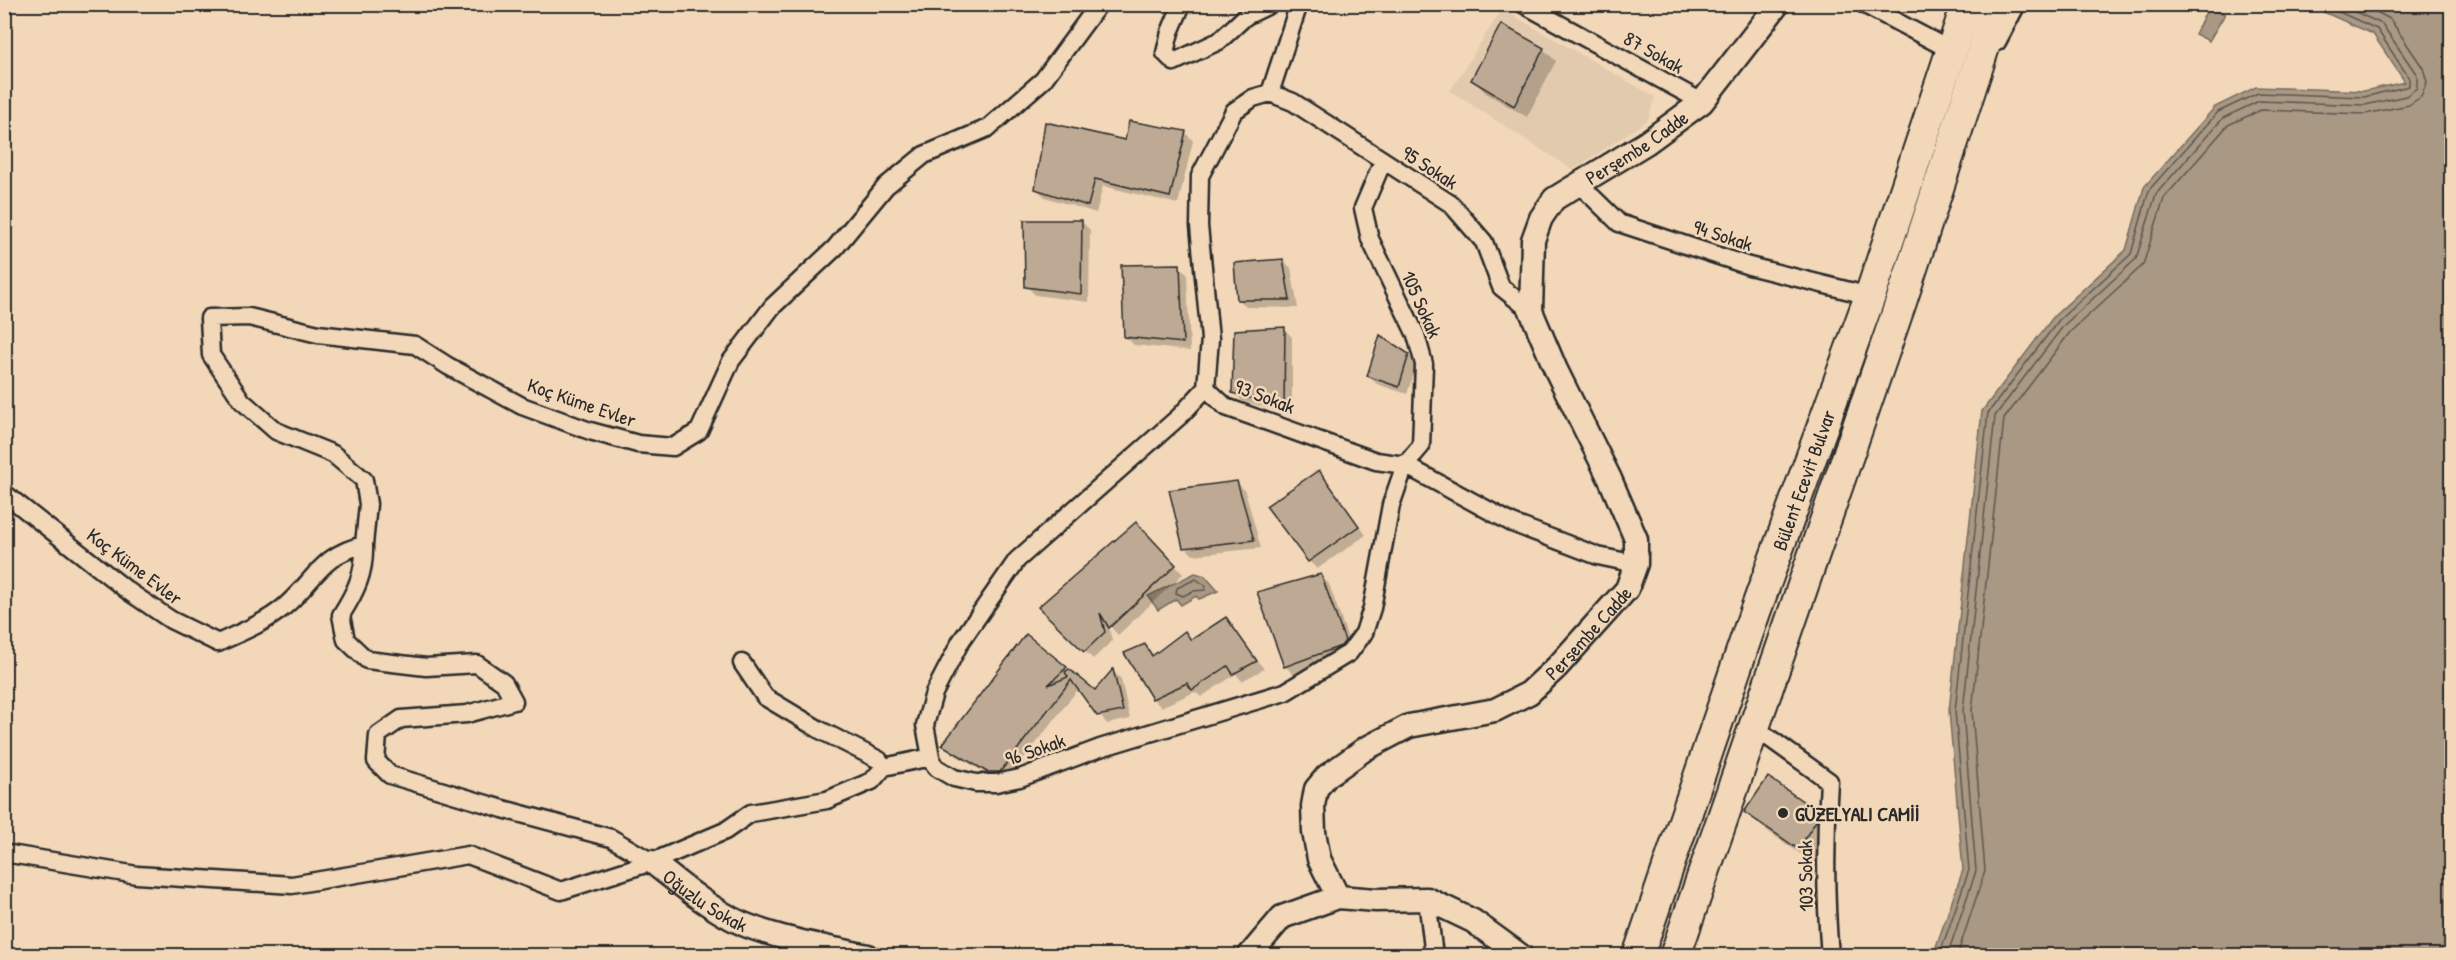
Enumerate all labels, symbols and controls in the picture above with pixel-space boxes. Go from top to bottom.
street label: 87 Sokak [1619,24,1689,80]
street label: Perşembe Cadde [1580,103,1693,191]
street label: 95 Sokak [1397,139,1463,195]
street label: 94 Sokak [1690,213,1756,257]
street label: 105 Sokak [1395,266,1449,342]
street label: Koç Küme Evler [524,371,640,433]
street label: 93 Sokak [1231,372,1299,420]
street label: Bülent Ecevit Bulvar [1765,406,1841,554]
street label: Koç Küme Evler [82,521,189,611]
street label: Perşembe Cadde [1539,580,1637,685]
street label: 96 Sokak [1001,726,1069,772]
place label: GÜZELYALI CAMİİ [1795,800,1919,827]
marker: GÜZELYALI CAMİİ [1776,806,1790,820]
street label: 103 Sokak [1791,840,1819,912]
street label: Oğuzlu Sokak [658,862,752,938]

